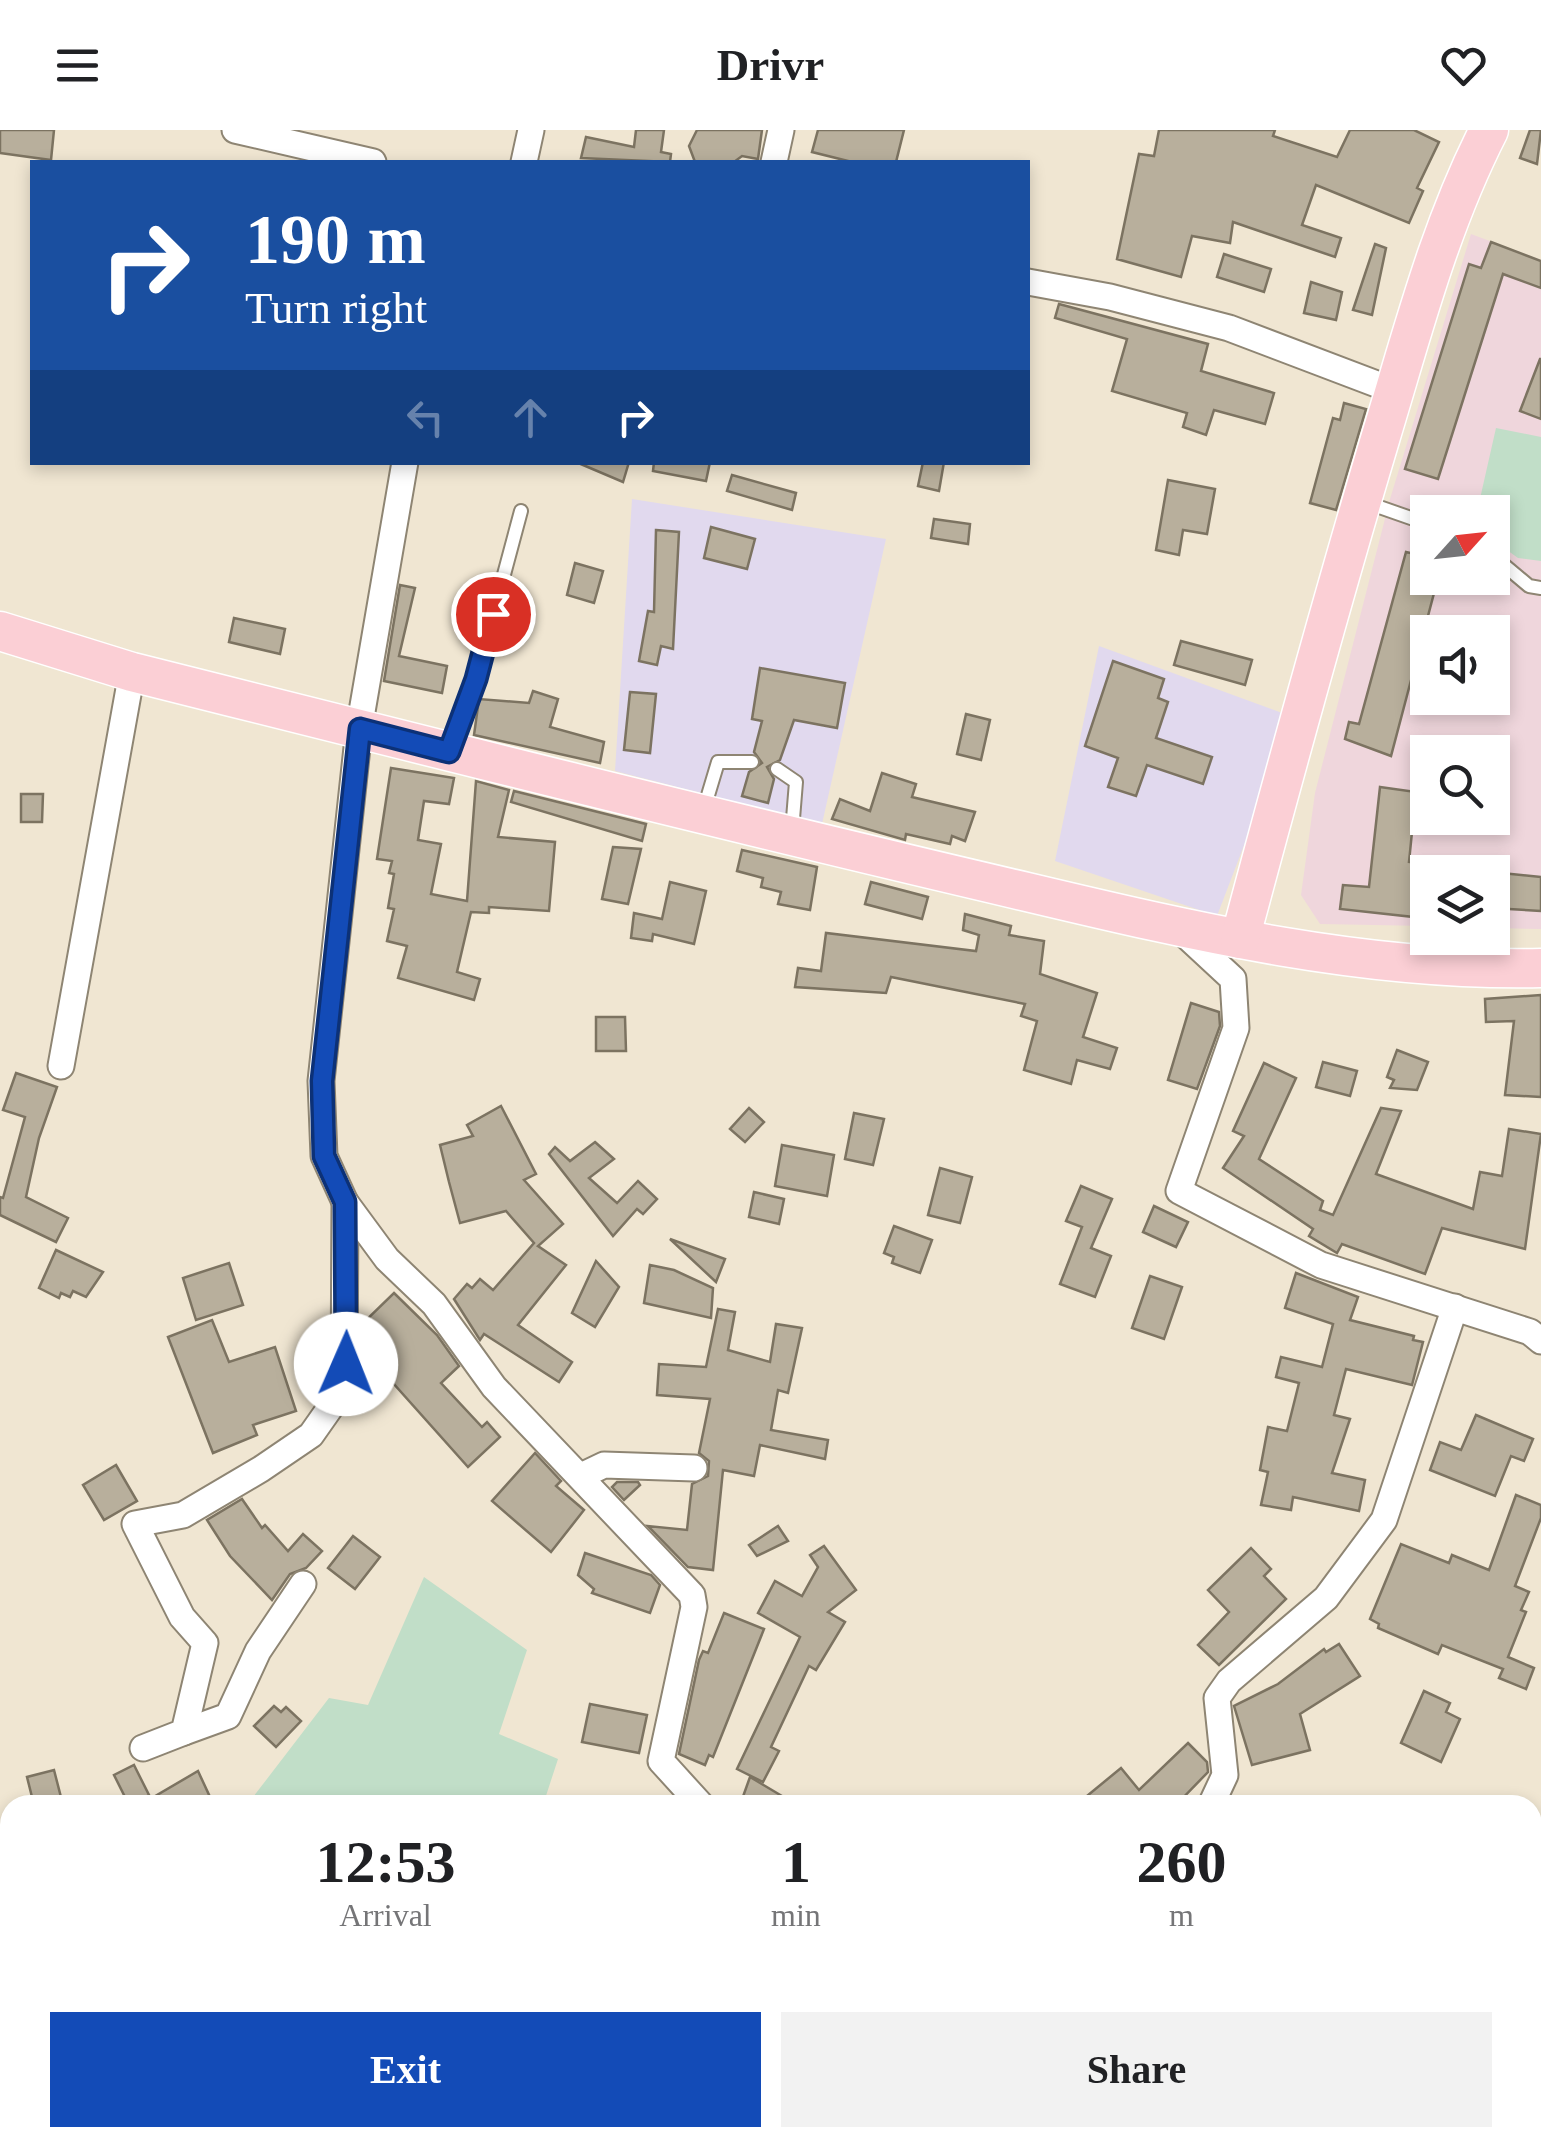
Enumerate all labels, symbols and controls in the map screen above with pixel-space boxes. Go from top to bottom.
icon: menu [50,38,105,93]
icon: heart [1436,38,1491,93]
text: Drivr [717,40,824,90]
icon: right [80,200,210,330]
text: 190 m [245,201,426,278]
text: Turn right [245,283,427,333]
icon: left [398,390,453,445]
icon: ahead [503,390,558,445]
icon: right [608,390,663,445]
north arrow [1410,495,1510,595]
map controls [1410,495,1510,955]
pin [451,572,536,657]
icon: arrive [466,587,521,642]
button: sound [1410,615,1510,715]
button: search [1410,735,1510,835]
button: layers [1410,855,1510,955]
position arrow [294,1312,398,1416]
text: 12:53 [316,1829,456,1895]
text: 1 [781,1829,811,1895]
text: 260 [1136,1829,1226,1895]
text: Arrival [339,1897,432,1933]
text: min [771,1897,821,1933]
text: m [1169,1897,1194,1933]
button: Exit [50,2012,761,2127]
button: Share [781,2012,1492,2127]

